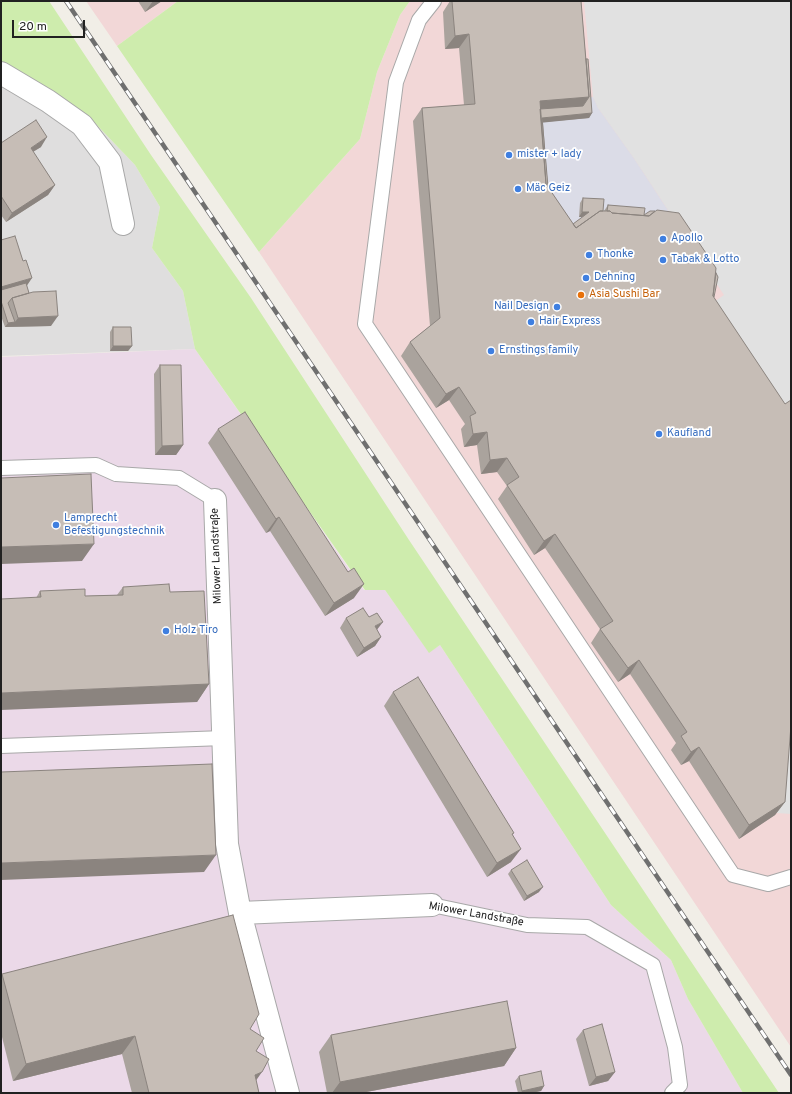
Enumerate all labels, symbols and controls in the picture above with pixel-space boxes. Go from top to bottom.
scale bar [14,12,87,38]
text: 20 m [19,19,47,35]
place label: mister + lady [517,148,582,162]
marker: mister + lady [504,150,514,160]
place label: Mäc Geiz [526,182,570,196]
marker: Mäc Geiz [513,184,523,194]
place label: Apollo [671,232,703,246]
marker: Apollo [658,234,668,244]
place label: Thonke [597,248,633,262]
marker: Thonke [584,250,594,260]
place label: Tabak & Lotto [671,253,739,267]
marker: Tabak & Lotto [658,255,668,265]
place label: Dehning [594,271,635,285]
marker: Dehning [581,273,591,283]
place label: Asia Sushi Bar [589,288,660,302]
marker: Asia Sushi Bar [576,290,586,300]
place label: Nail Design [494,300,549,314]
marker: Nail Design [552,302,562,312]
place label: Hair Express [539,315,600,329]
marker: Hair Express [526,317,536,327]
place label: Ernstings family [499,344,578,358]
marker: Ernstings family [486,346,496,356]
place label: Kaufland [667,427,711,441]
marker: Kaufland [654,429,664,439]
street label: Milower Landstraße [209,508,225,604]
place label: Lamprecht Befestigungstechnik [64,512,165,538]
marker: Lamprecht Befestigungstechnik [51,520,61,530]
place label: Holz Tiro [174,624,218,638]
marker: Holz Tiro [161,626,171,636]
street label: Milower Landstraße [427,900,525,930]

